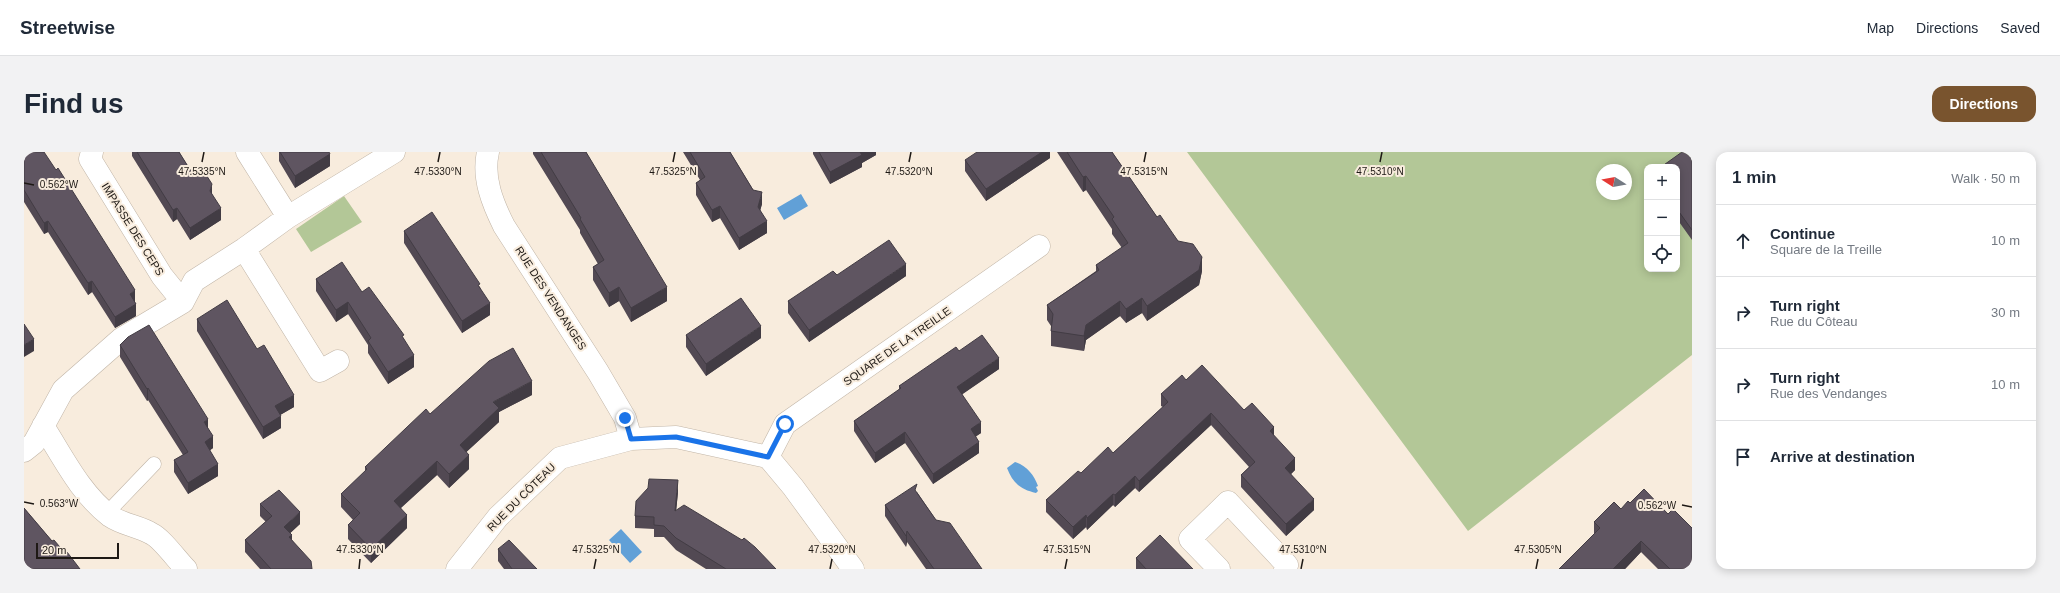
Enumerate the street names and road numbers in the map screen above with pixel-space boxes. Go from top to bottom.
street label: IMPASSE DES CEPS [100,181,166,277]
street label: RUE DES VENDANGES [513,244,589,352]
street label: SQUARE DE LA TREILLE [841,304,953,388]
street label: RUE DU CÔTEAU [485,461,557,533]

